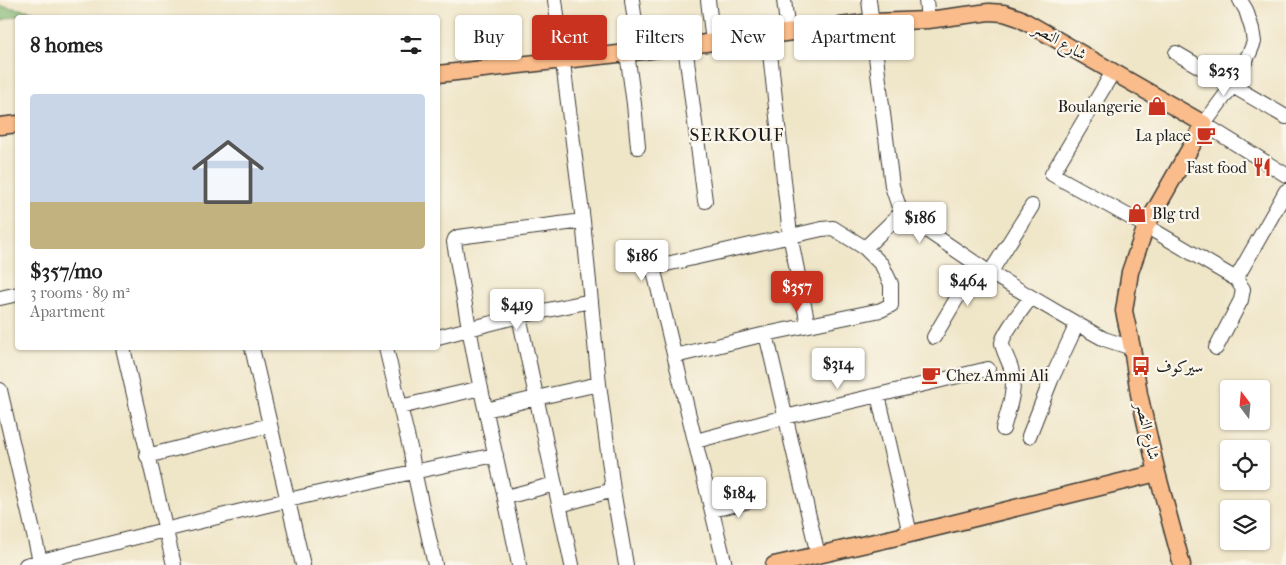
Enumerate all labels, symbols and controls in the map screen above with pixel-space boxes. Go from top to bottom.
chip: Buy [455,15,522,60]
chip: Rent [532,15,607,60]
chip: Filters [617,15,702,60]
chip: New [712,15,784,60]
chip: Apartment [794,15,914,60]
street label: شارع النصر [1026,17,1090,67]
icon: filters [397,31,425,59]
text: 8 homes [30,33,103,57]
pin: $253 [1194,54,1254,97]
text: $253 [1209,61,1239,80]
shop icon: Boulangerie [1146,95,1168,117]
place label: Boulangerie [1058,97,1142,116]
district label: SERKOUF [690,124,784,146]
cafe icon: La place [1195,124,1217,146]
place label: La place [1135,126,1191,145]
icon: home [183,127,273,217]
restaurant icon: Fast food [1251,156,1273,178]
place label: Fast food [1186,158,1247,177]
pin: $186 [890,202,950,244]
shop icon: Blg trd [1126,202,1148,224]
place label: Blg trd [1152,204,1200,223]
text: $186 [904,208,936,227]
pin: $186 [612,240,672,282]
text: $186 [626,246,658,265]
text: $357/mo [30,259,102,283]
pin: $464 [938,264,998,307]
pin: $357 [767,270,827,313]
text: $464 [950,271,986,290]
text: $357 [782,277,812,296]
text: 3 rooms · 89 m² [30,283,130,302]
pin: $419 [487,288,547,331]
text: $419 [501,295,533,314]
text: Apartment [30,302,105,321]
pin: $314 [808,348,868,390]
text: $314 [823,354,853,373]
bus stop icon: سيركوف [1130,355,1152,377]
place label: سيركوف [1156,357,1203,377]
cafe icon: Chez Ammi Ali [920,364,942,386]
place label: Chez Ammi Ali [946,366,1049,385]
north arrow [1220,380,1270,430]
map controls [1220,380,1270,550]
street label: شارع النصر [1128,398,1164,462]
button: locate [1220,440,1270,490]
pin: $184 [709,476,769,519]
text: $184 [723,483,755,502]
button: layers [1220,500,1270,550]

